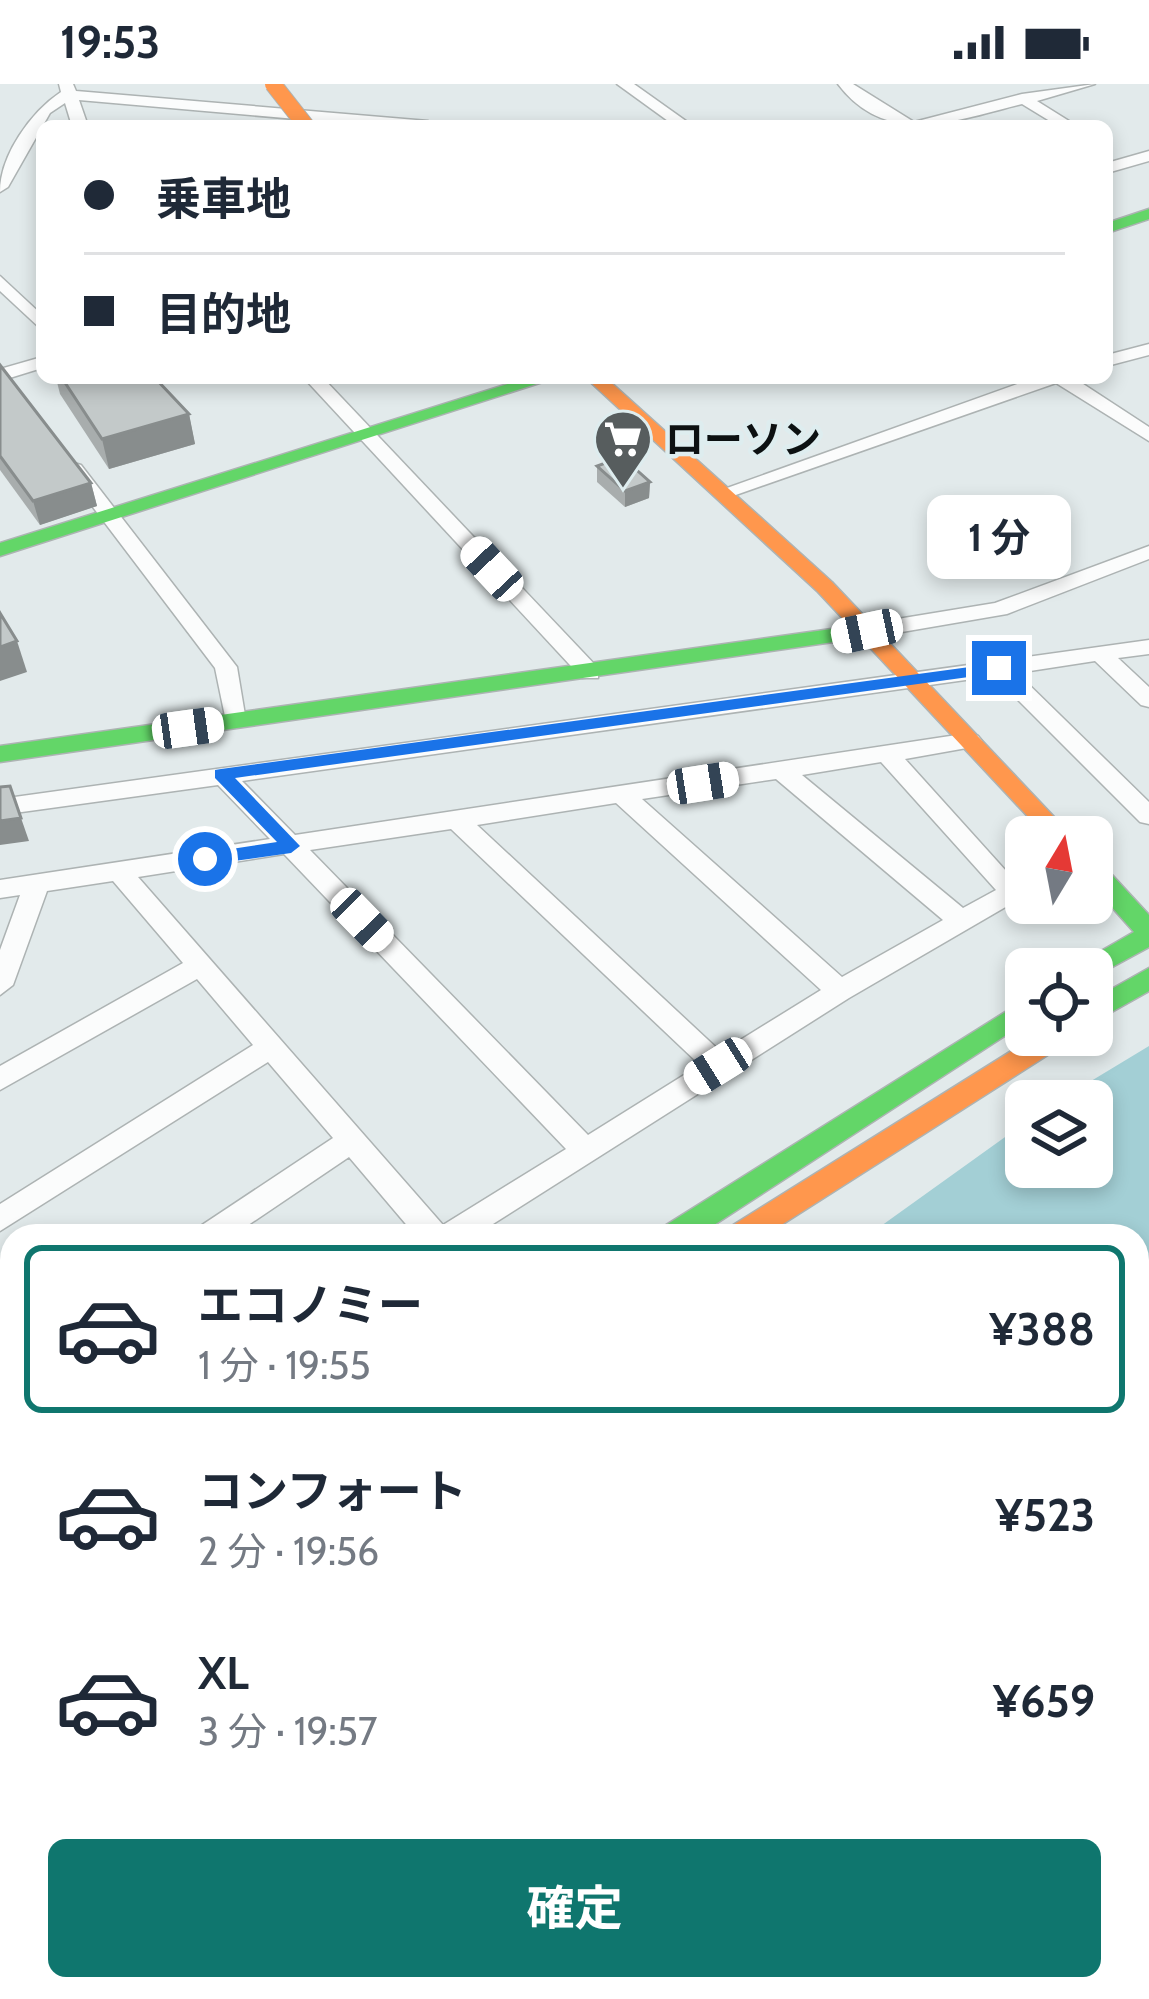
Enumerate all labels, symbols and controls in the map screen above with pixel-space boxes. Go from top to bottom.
text: 19:53 [60,15,160,69]
text: 乗車地 [156,172,291,226]
text: 目的地 [156,287,291,341]
supermarket icon: ローソン [592,408,654,490]
place label: ローソン [665,415,821,463]
callout: 1 分 [927,494,1071,578]
text: 1 分 [968,513,1030,561]
car [454,530,530,608]
car [828,606,906,656]
route end [972,641,1026,695]
car [150,705,226,751]
car [665,760,741,806]
north arrow [1005,816,1113,924]
map controls [1005,816,1113,1188]
route start [178,832,232,886]
car [324,882,400,958]
button: locate [1005,948,1113,1056]
car [678,1032,758,1100]
button: layers [1005,1080,1113,1188]
icon: car [54,1275,162,1383]
text: エコノミー [198,1278,423,1332]
text: ¥388 [989,1302,1095,1356]
text: 1 分 · 19:55 [198,1341,371,1389]
icon: car [54,1461,162,1569]
text: コンフォート [198,1464,467,1518]
text: ¥523 [996,1488,1095,1542]
text: 2 分 · 19:56 [198,1527,379,1575]
text: XL [198,1646,249,1700]
icon: car [54,1647,162,1755]
text: ¥659 [993,1674,1095,1728]
text: 3 分 · 19:57 [198,1707,377,1755]
button: 確定 [48,1839,1101,1977]

